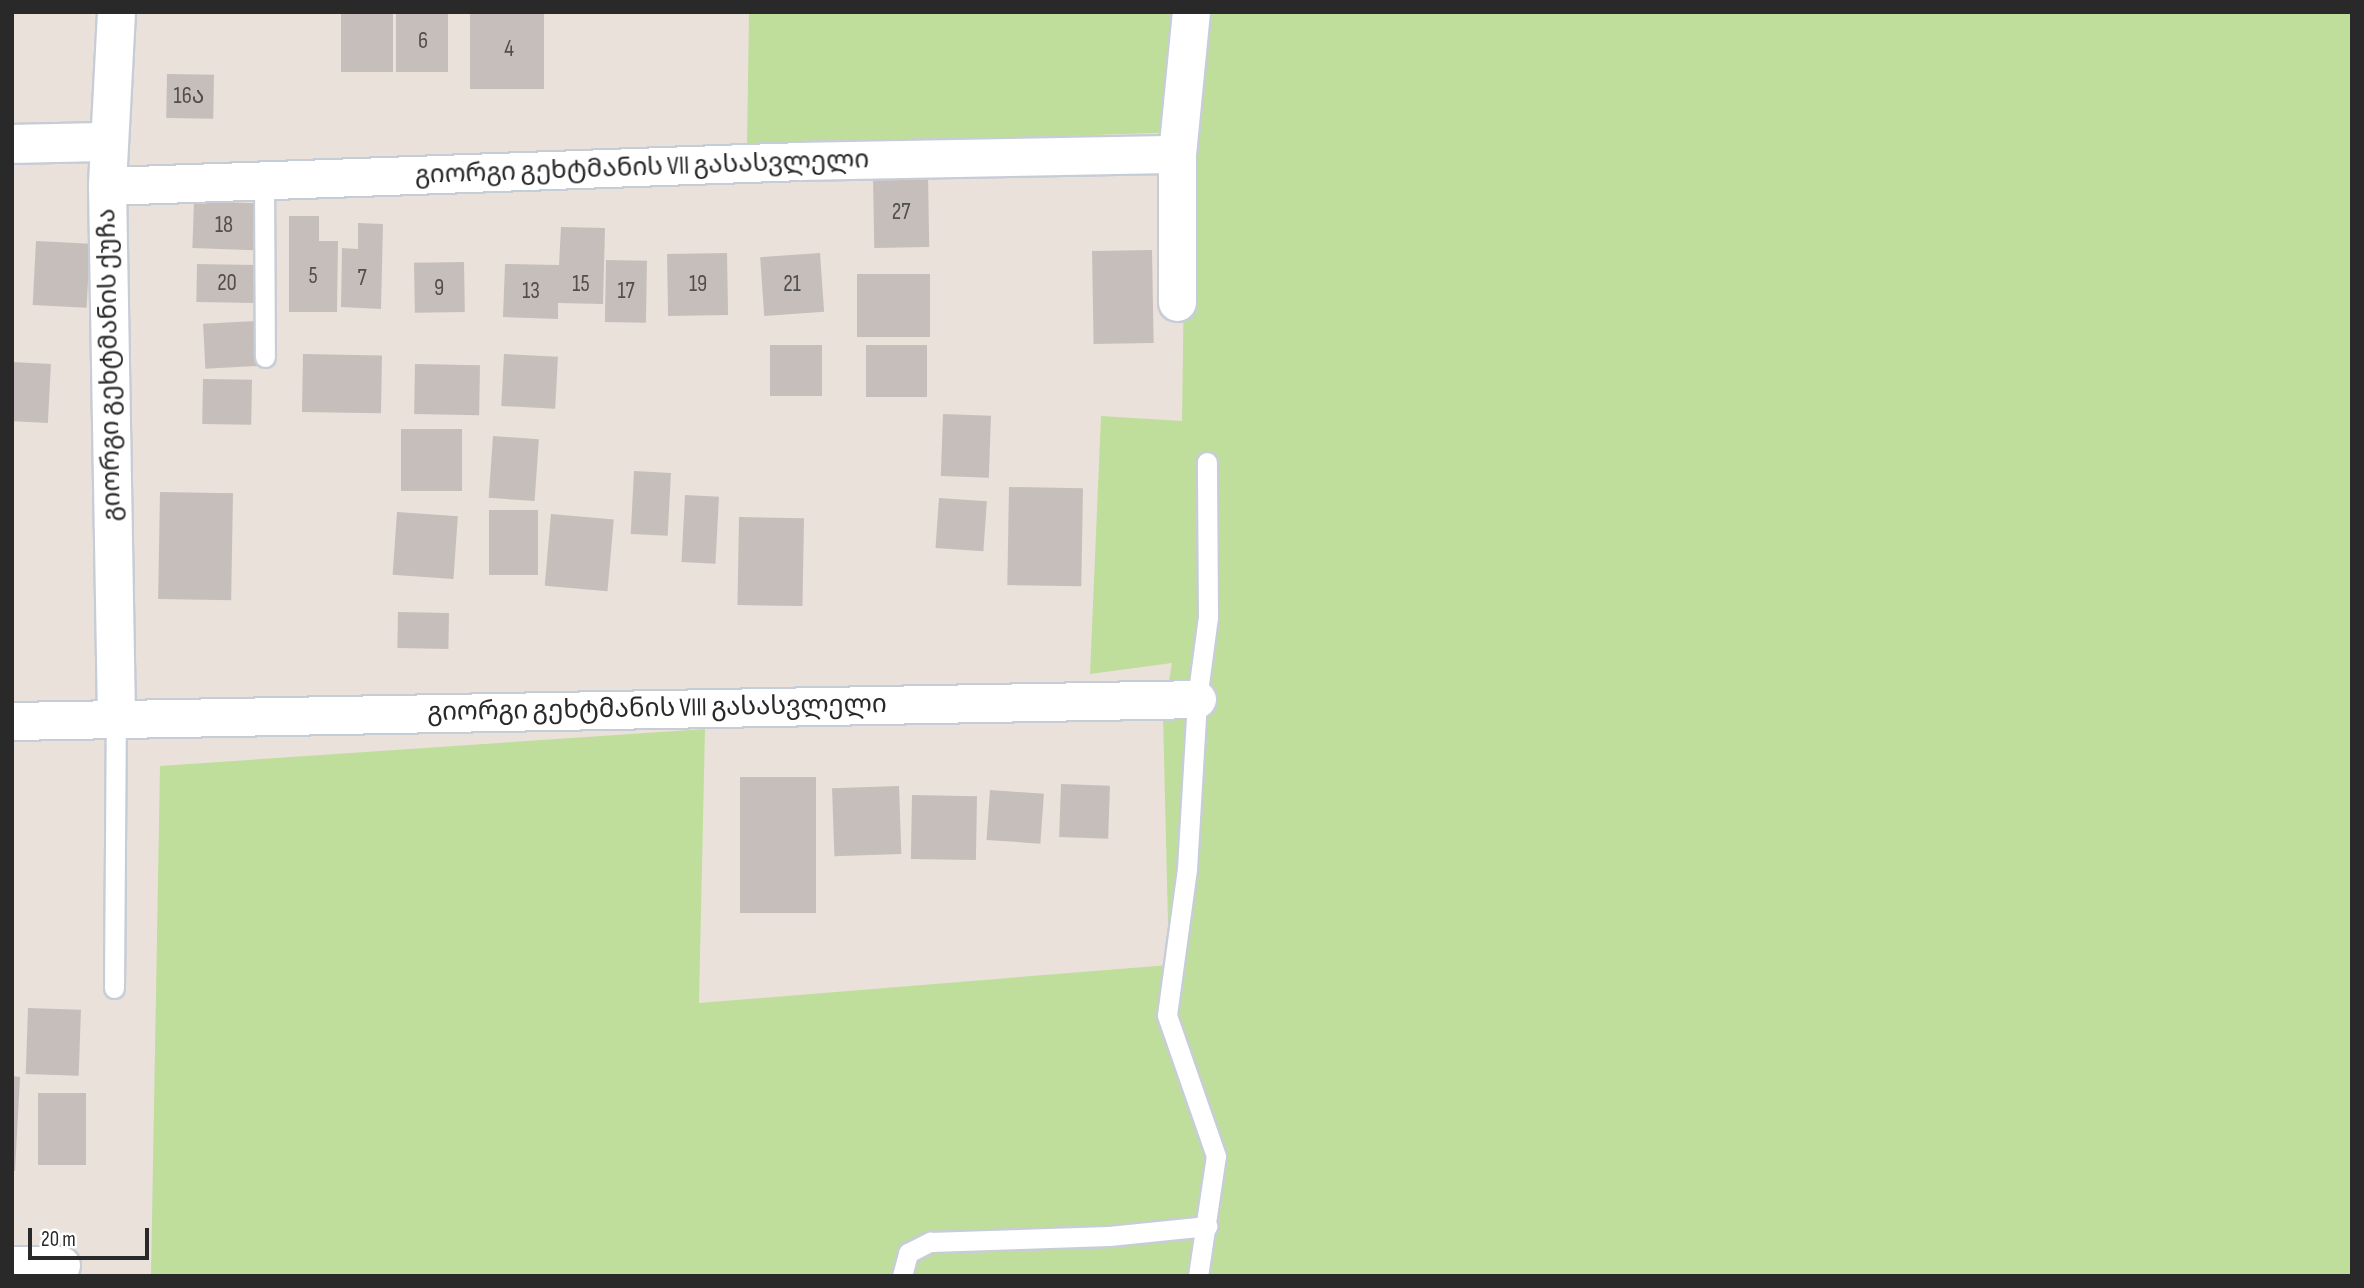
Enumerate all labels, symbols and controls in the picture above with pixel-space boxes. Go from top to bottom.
house number: 6 [418,27,428,55]
house number: 4 [504,35,514,63]
house number: 16ა [174,82,204,110]
street label: გიორგი გეხტმანის VII გასასვლელი [414,144,870,192]
house number: 27 [892,198,910,226]
street label: გიორგი გეხტმანის ქუჩა [92,208,128,522]
house number: 18 [215,211,233,239]
house number: 5 [308,262,318,290]
house number: 7 [357,264,367,292]
house number: 20 [217,269,237,297]
house number: 15 [572,270,590,298]
house number: 19 [689,270,707,298]
house number: 21 [783,270,801,298]
house number: 9 [434,274,444,302]
house number: 13 [522,277,540,305]
house number: 17 [617,277,635,305]
street label: გიორგი გეხტმანის VIII გასასვლელი [427,689,887,729]
scale bar [32,1214,152,1258]
text: 20 m [41,1227,76,1252]

